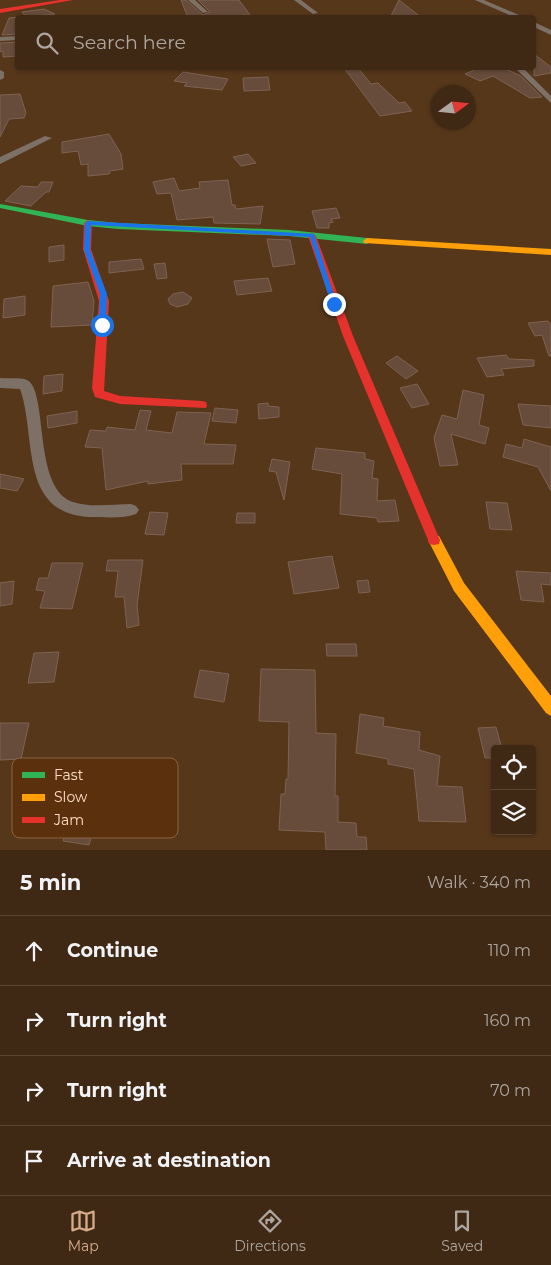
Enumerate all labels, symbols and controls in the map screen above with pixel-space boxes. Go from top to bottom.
search box [15,15,536,70]
icon: search [33,29,61,57]
text: Search here [73,31,186,54]
north arrow [431,85,476,130]
route end [323,293,346,316]
route start [91,314,114,337]
map controls [491,745,536,835]
button: locate [491,745,536,790]
legend [12,758,178,838]
text: Fast [54,766,84,784]
text: Slow [54,788,88,806]
button: layers [491,790,536,835]
text: Jam [53,811,84,829]
text: 5 min [20,870,81,895]
text: Walk · 340 m [427,873,531,892]
icon: ahead [20,937,48,965]
text: Continue [67,939,158,962]
text: 110 m [488,941,531,960]
icon: right [20,1007,48,1035]
text: Turn right [67,1009,167,1032]
text: 160 m [484,1011,531,1030]
icon: right [20,1077,48,1105]
text: Turn right [67,1079,167,1102]
text: 70 m [490,1081,531,1100]
icon: arrive [20,1147,48,1175]
text: Arrive at destination [67,1149,271,1172]
tab: Map [68,1207,99,1255]
tab: Directions [234,1207,306,1255]
tab: Saved [441,1207,483,1255]

